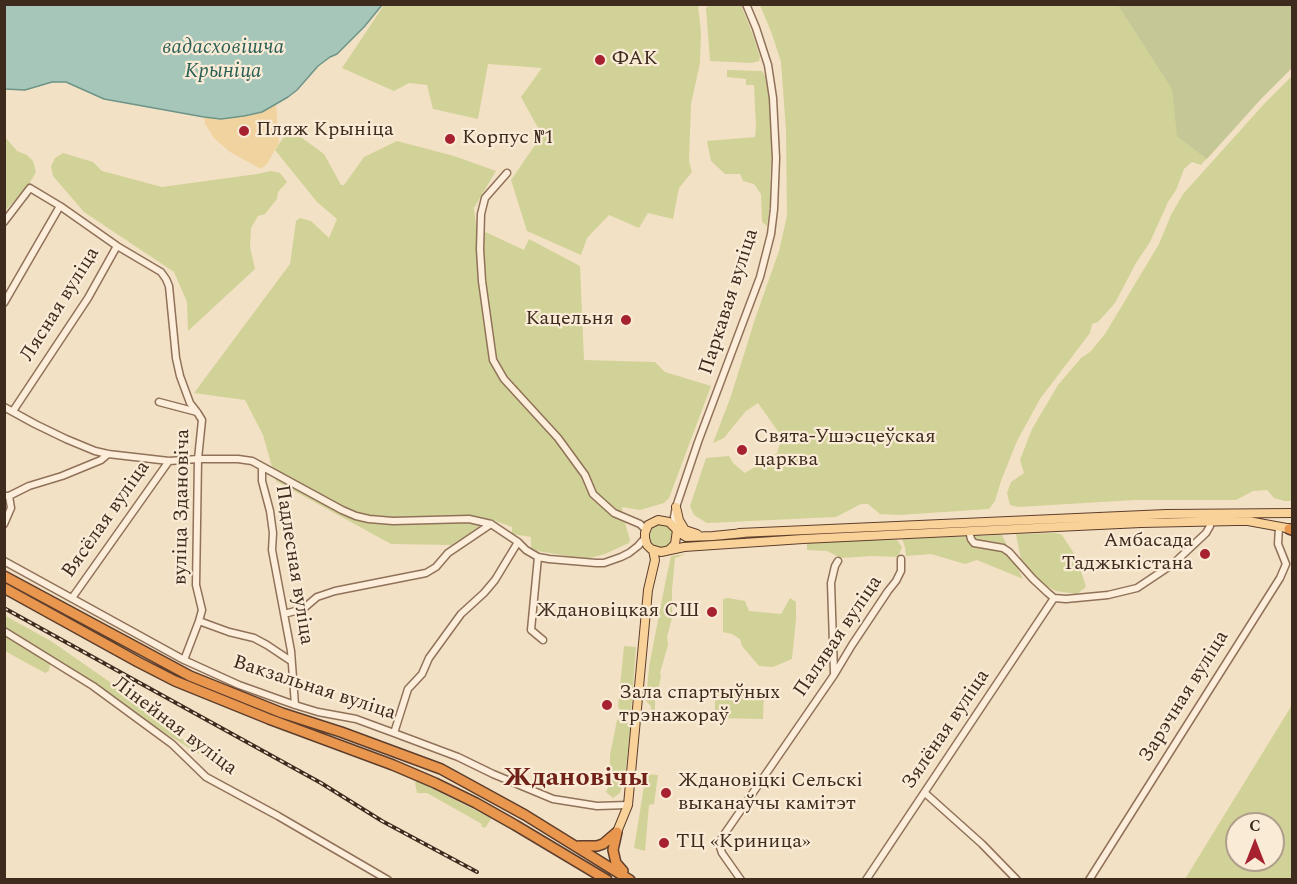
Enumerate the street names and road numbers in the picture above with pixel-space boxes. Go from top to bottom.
street label: Паркавая вуліца [695,226,765,378]
street label: Лясная вуліца [16,243,106,367]
street label: вуліца Здановіча [170,429,196,585]
street label: Вясёлая вуліца [58,457,156,583]
street label: Падлесная вуліца [268,483,318,647]
street label: Палявая вуліца [790,572,888,702]
street label: Зарэчная вуліца [1135,627,1235,767]
street label: Вакзальная вуліца [230,651,398,727]
street label: Зялёная вуліца [898,665,996,795]
street label: Лінейная вуліца [107,672,241,782]

